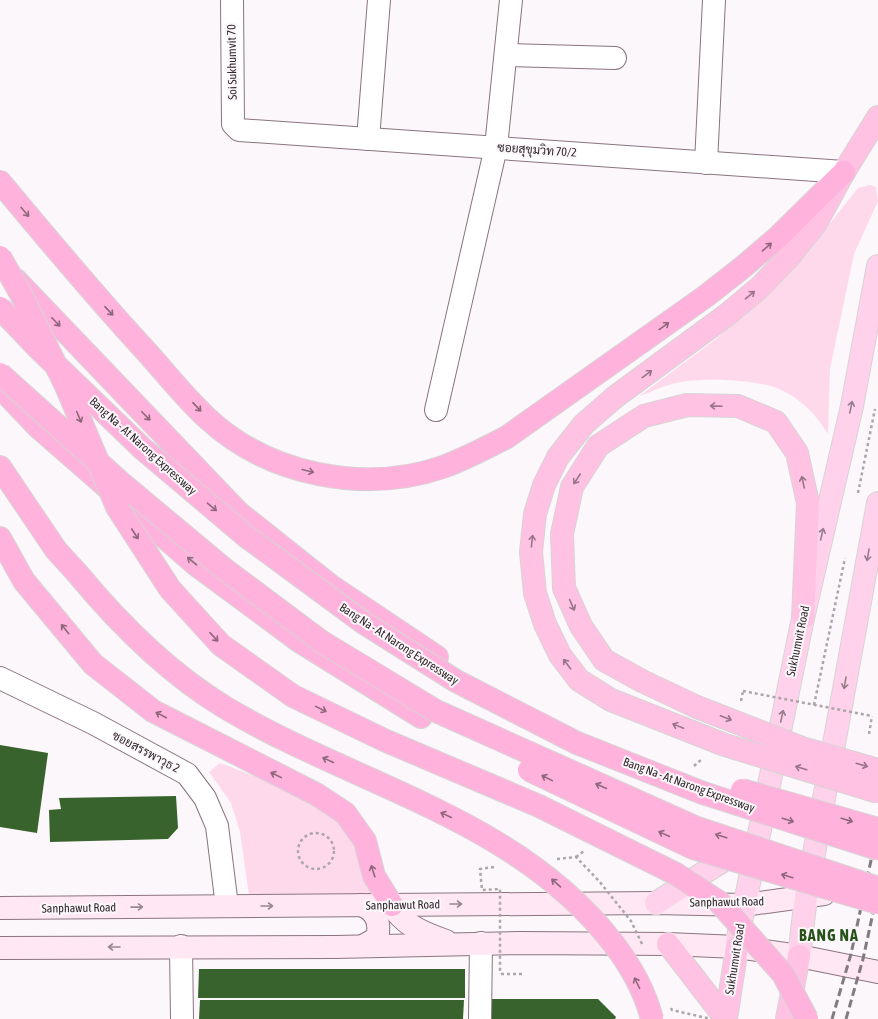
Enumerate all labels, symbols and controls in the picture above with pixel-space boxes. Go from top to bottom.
street label: Soi Sukhumvit 70 [224,24,240,100]
street label: ซอยสุขุมวิท 70/2 [497,140,577,162]
one-way arrow [21,206,30,217]
one-way arrow [761,242,772,251]
one-way arrow [745,291,756,300]
one-way arrow [104,306,113,316]
one-way arrow [51,317,61,327]
one-way arrow [658,322,669,330]
one-way arrow [641,370,652,378]
street label: Bang Na - At Narong Expressway [87,394,199,498]
one-way arrow [848,401,856,414]
one-way arrow [192,402,201,412]
one-way arrow [710,402,723,409]
one-way arrow [76,411,83,423]
one-way arrow [141,411,151,421]
one-way arrow [301,467,314,475]
one-way arrow [573,473,581,484]
one-way arrow [798,476,806,489]
one-way arrow [207,503,217,512]
one-way arrow [131,528,139,539]
one-way arrow [819,528,826,541]
one-way arrow [528,535,536,548]
one-way arrow [864,548,872,561]
one-way arrow [187,557,197,566]
one-way arrow [569,598,576,610]
street label: Bang Na - At Narong Expressway [337,600,461,688]
street label: Sukhumvit Road [784,604,812,678]
one-way arrow [60,624,69,635]
one-way arrow [209,632,219,642]
one-way arrow [562,658,571,669]
one-way arrow [841,676,849,689]
one-way arrow [315,706,327,713]
one-way arrow [779,709,787,722]
one-way arrow [155,711,167,718]
one-way arrow [720,715,732,723]
one-way arrow [672,722,684,730]
street label: ซอยสรรพาวุธ 2 [109,728,182,777]
street label: Bang Na - At Narong Expressway [621,755,757,815]
one-way arrow [322,756,334,763]
one-way arrow [856,762,869,769]
one-way arrow [794,764,807,771]
one-way arrow [271,771,283,778]
one-way arrow [541,774,553,781]
one-way arrow [596,782,608,789]
one-way arrow [440,811,452,818]
one-way arrow [781,817,794,824]
one-way arrow [841,817,854,824]
one-way arrow [659,830,671,837]
one-way arrow [715,832,727,840]
one-way arrow [369,865,376,878]
one-way arrow [781,872,794,879]
one-way arrow [550,879,561,888]
street label: Sanphawut Road [690,894,764,910]
street label: Sanphawut Road [366,897,440,913]
street label: Sanphawut Road [42,900,116,916]
one-way arrow [449,900,462,908]
one-way arrow [260,902,273,910]
one-way arrow [130,903,143,911]
street label: Sukhumvit Road [722,922,748,996]
district label: BANG NA [799,926,859,944]
one-way arrow [108,943,121,951]
one-way arrow [633,977,640,989]

